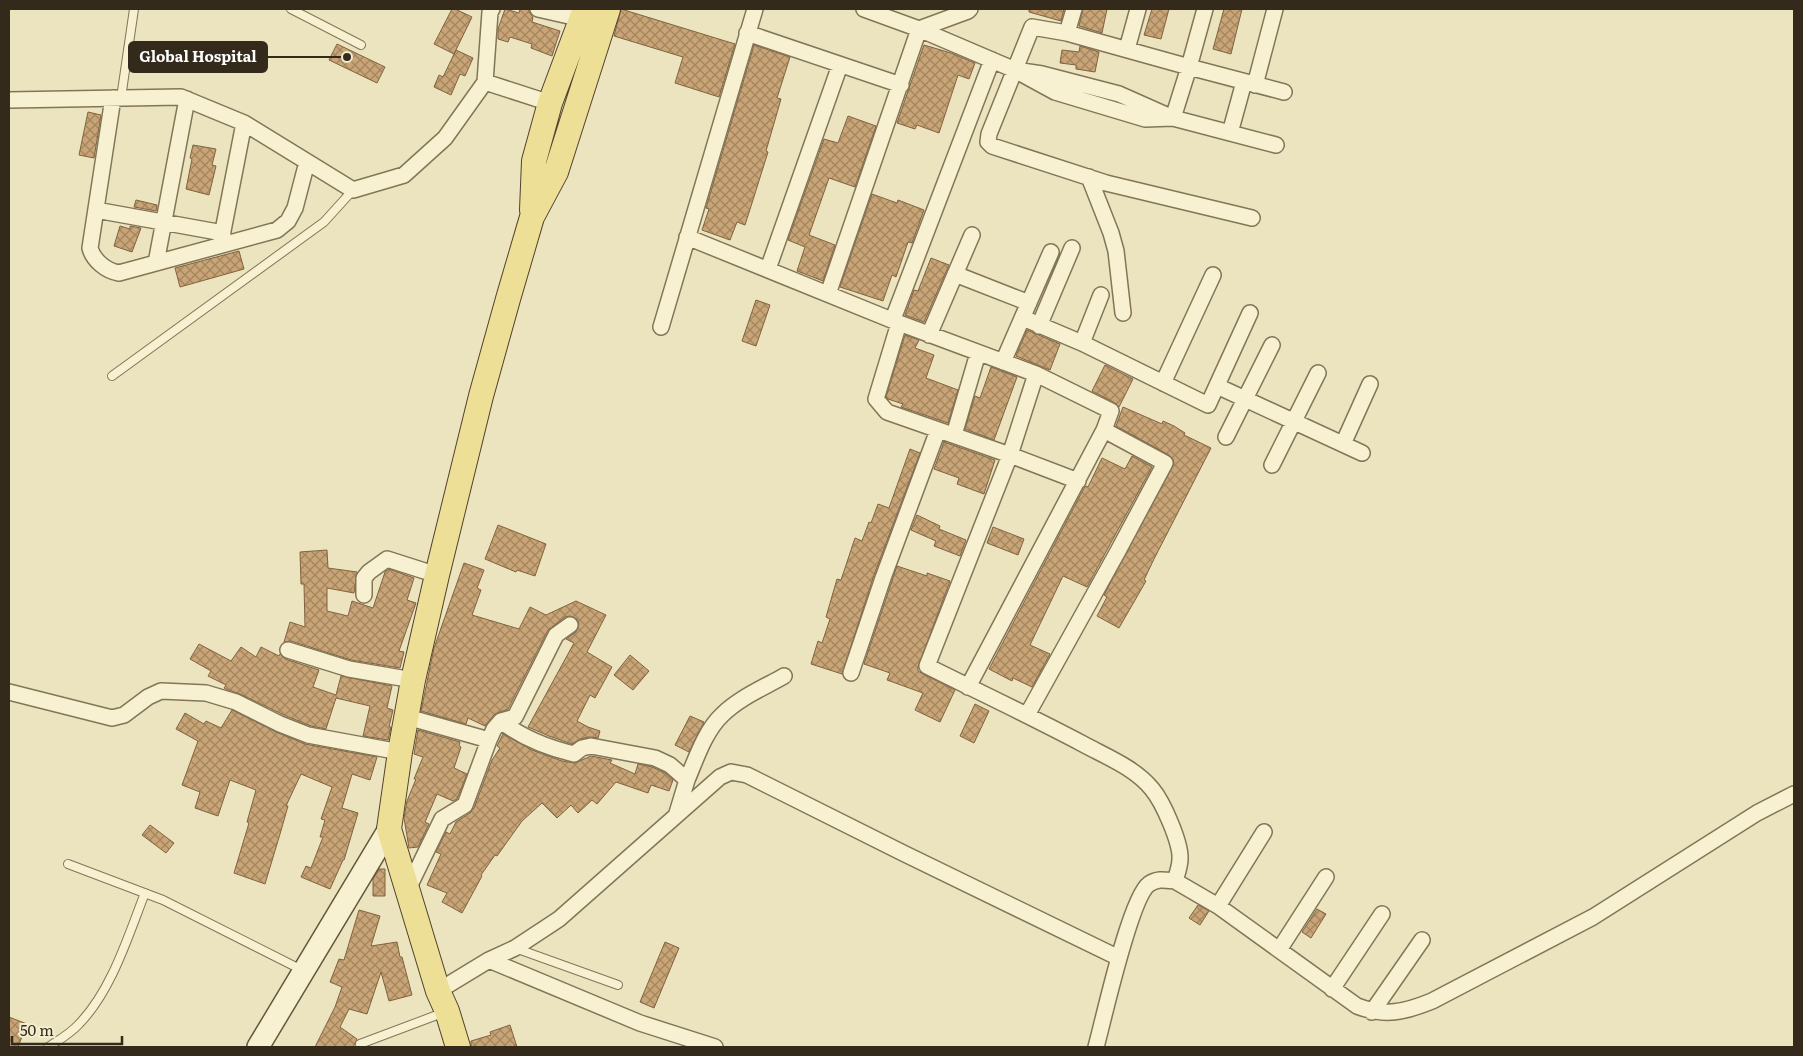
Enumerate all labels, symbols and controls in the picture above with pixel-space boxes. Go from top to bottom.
callout: Global Hospital [129,42,267,72]
text: Global Hospital [139,44,257,67]
scale bar [12,1014,122,1046]
text: 50 m [20,1018,54,1041]

